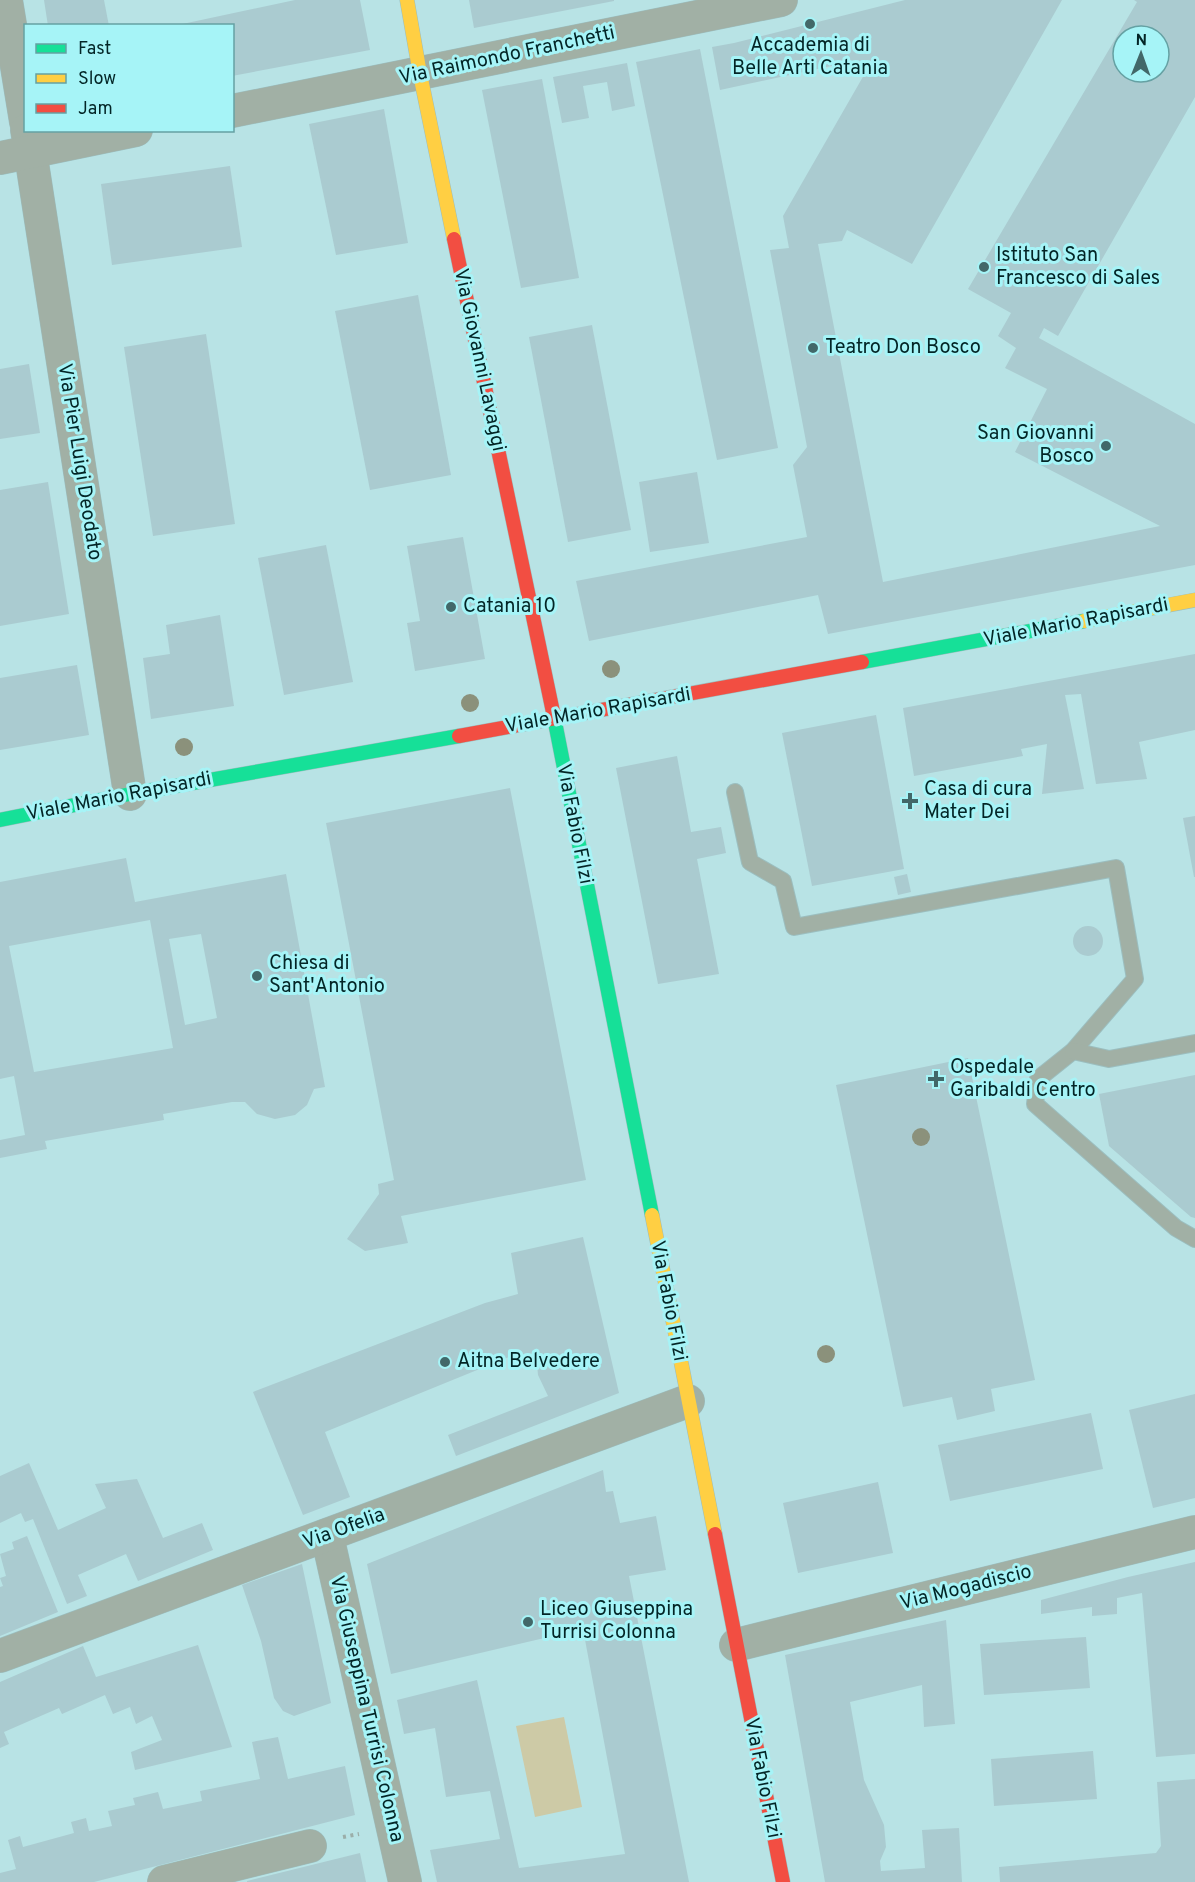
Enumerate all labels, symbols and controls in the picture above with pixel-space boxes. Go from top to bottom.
marker: Accademia di Belle Arti Catania [803,17,817,31]
street label: Via Raimondo Franchetti [397,20,617,92]
legend [24,24,234,132]
north arrow [1111,24,1171,84]
text: N [1135,31,1147,51]
place label: Accademia di Belle Arti Catania [732,33,888,82]
text: Fast [78,38,111,61]
text: Slow [78,68,116,91]
text: Jam [78,98,113,121]
place label: Istituto San Francesco di Sales [996,243,1160,292]
marker: Istituto San Francesco di Sales [977,260,991,274]
street label: Via Giovanni Lavaggi [447,266,511,454]
place label: Teatro Don Bosco [825,335,981,361]
marker: Teatro Don Bosco [806,341,820,355]
street label: Via Pier Luigi Deodato [51,362,107,562]
place label: San Giovanni Bosco [977,421,1094,470]
marker: San Giovanni Bosco [1099,439,1113,453]
street label: Viale Mario Rapisardi [981,592,1171,654]
place label: Catania 10 [463,594,556,620]
marker: Catania 10 [444,600,458,614]
street label: Viale Mario Rapisardi [503,682,693,740]
street label: Via Fabio Filzi [550,761,598,887]
street label: Viale Mario Rapisardi [24,766,214,828]
place label: Casa di cura Mater Dei [924,777,1032,826]
marker: Casa di cura Mater Dei [901,792,919,810]
place label: Chiesa di Sant'Antonio [269,951,385,1000]
marker: Chiesa di Sant'Antonio [250,969,264,983]
place label: Ospedale Garibaldi Centro [950,1055,1096,1104]
marker: Ospedale Garibaldi Centro [927,1070,945,1088]
street label: Via Fabio Filzi [644,1238,692,1364]
place label: Aitna Belvedere [457,1349,600,1375]
marker: Aitna Belvedere [438,1355,452,1369]
street label: Via Ofelia [299,1502,389,1556]
street label: Via Mogadiscio [897,1559,1035,1617]
street label: Via Giuseppina Turrisi Colonna [323,1573,409,1845]
place label: Liceo Giuseppina Turrisi Colonna [540,1597,693,1646]
marker: Liceo Giuseppina Turrisi Colonna [521,1615,535,1629]
street label: Via Fabio Filzi [738,1715,786,1841]

